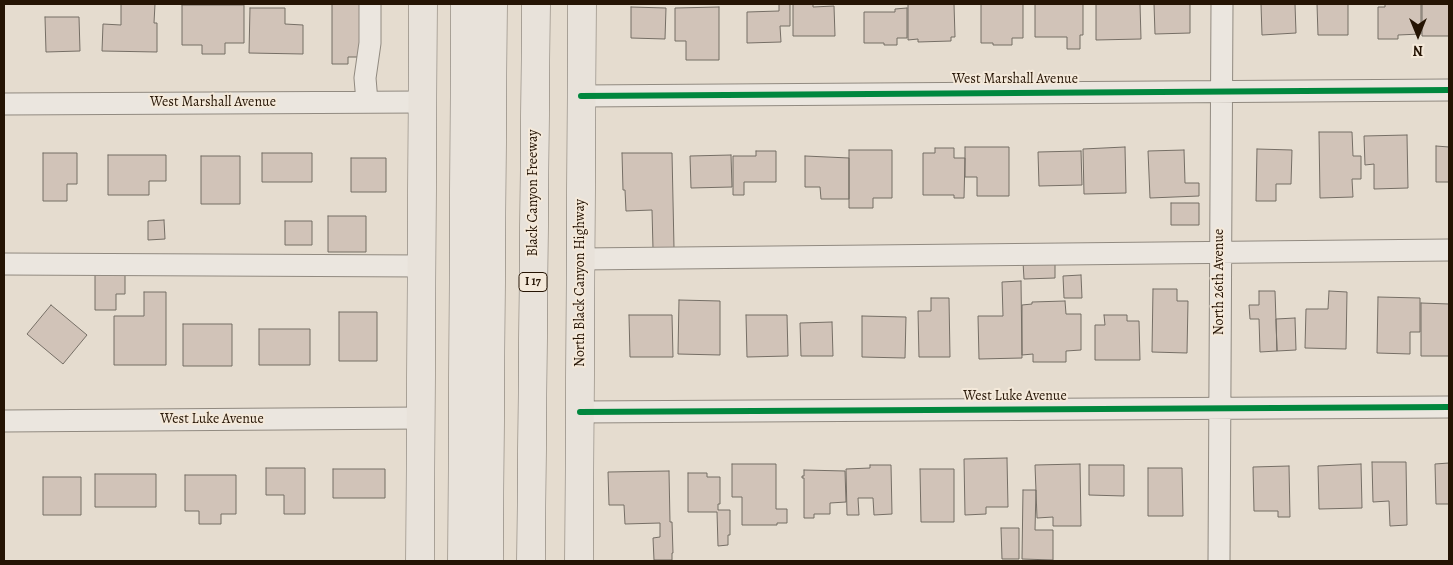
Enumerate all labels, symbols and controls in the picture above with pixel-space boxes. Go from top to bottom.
north arrow [1393,10,1443,60]
text: N [1413,41,1423,60]
street label: West Marshall Avenue [952,72,1078,88]
street label: West Marshall Avenue [150,95,276,111]
street label: Black Canyon Freeway [526,130,542,256]
street label: North Black Canyon Highway [573,199,589,367]
street label: North 26th Avenue [1212,229,1228,335]
road number: I 17 [519,272,547,292]
street label: West Luke Avenue [963,389,1067,405]
street label: West Luke Avenue [160,412,264,428]

